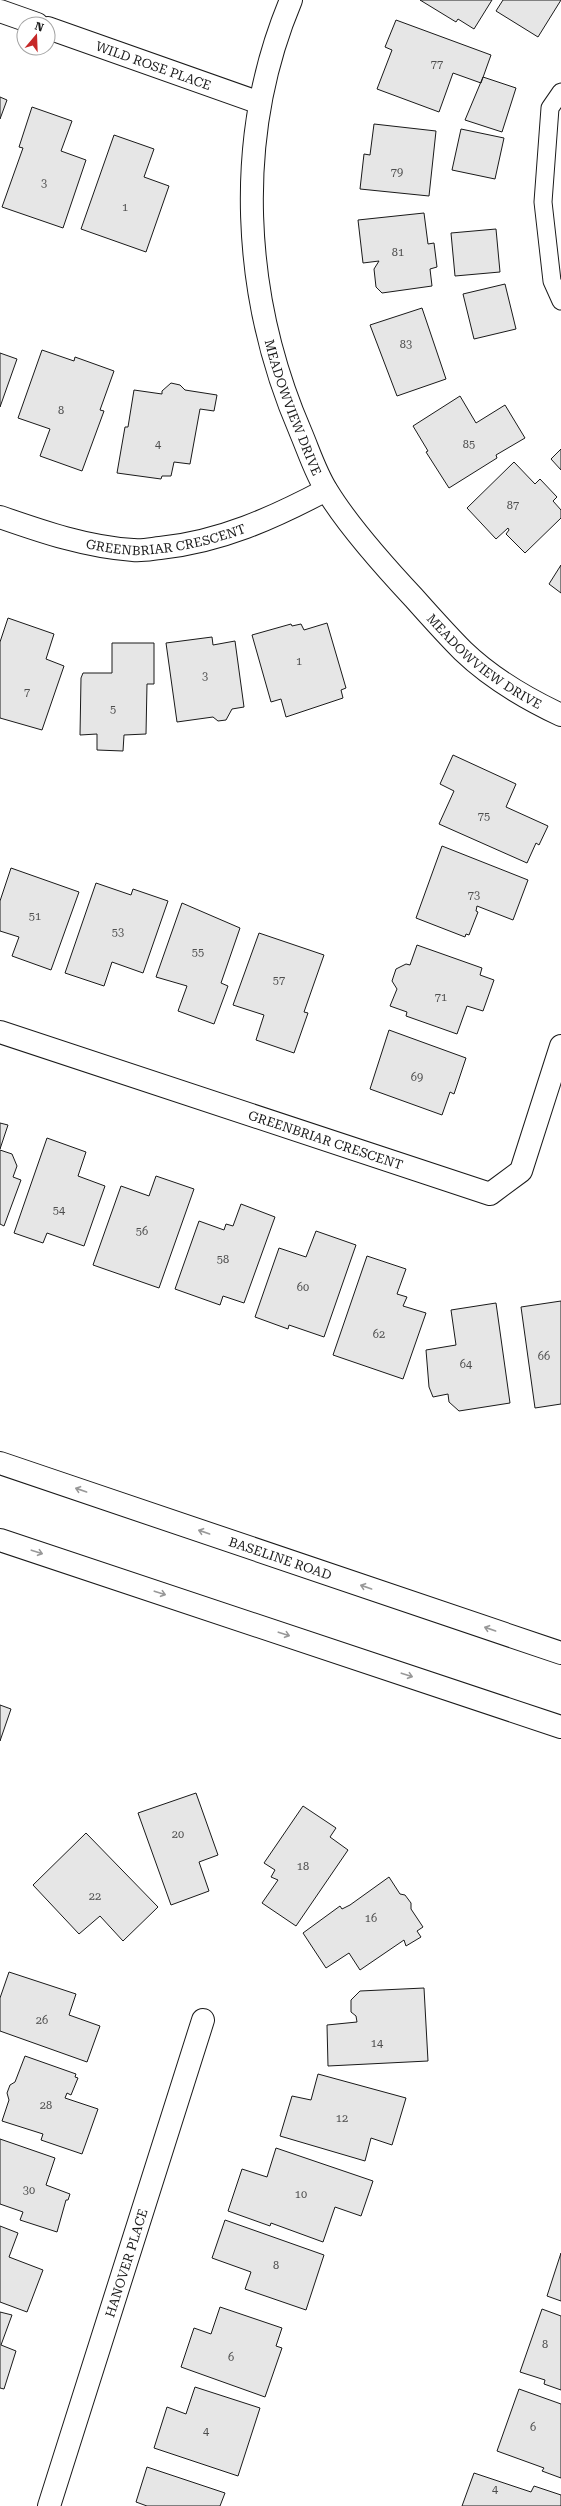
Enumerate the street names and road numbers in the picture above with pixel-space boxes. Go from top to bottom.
street label: WILD ROSE PLACE [94,38,213,93]
street label: MEADOWVIEW DRIVE [262,338,325,478]
street label: GREENBRIAR CRESCENT [85,520,247,558]
street label: MEADOWVIEW DRIVE [424,611,544,712]
street label: GREENBRIAR CRESCENT [246,1107,405,1172]
street label: BASELINE ROAD [227,1534,334,1582]
street label: HANOVER PLACE [102,2207,150,2319]

